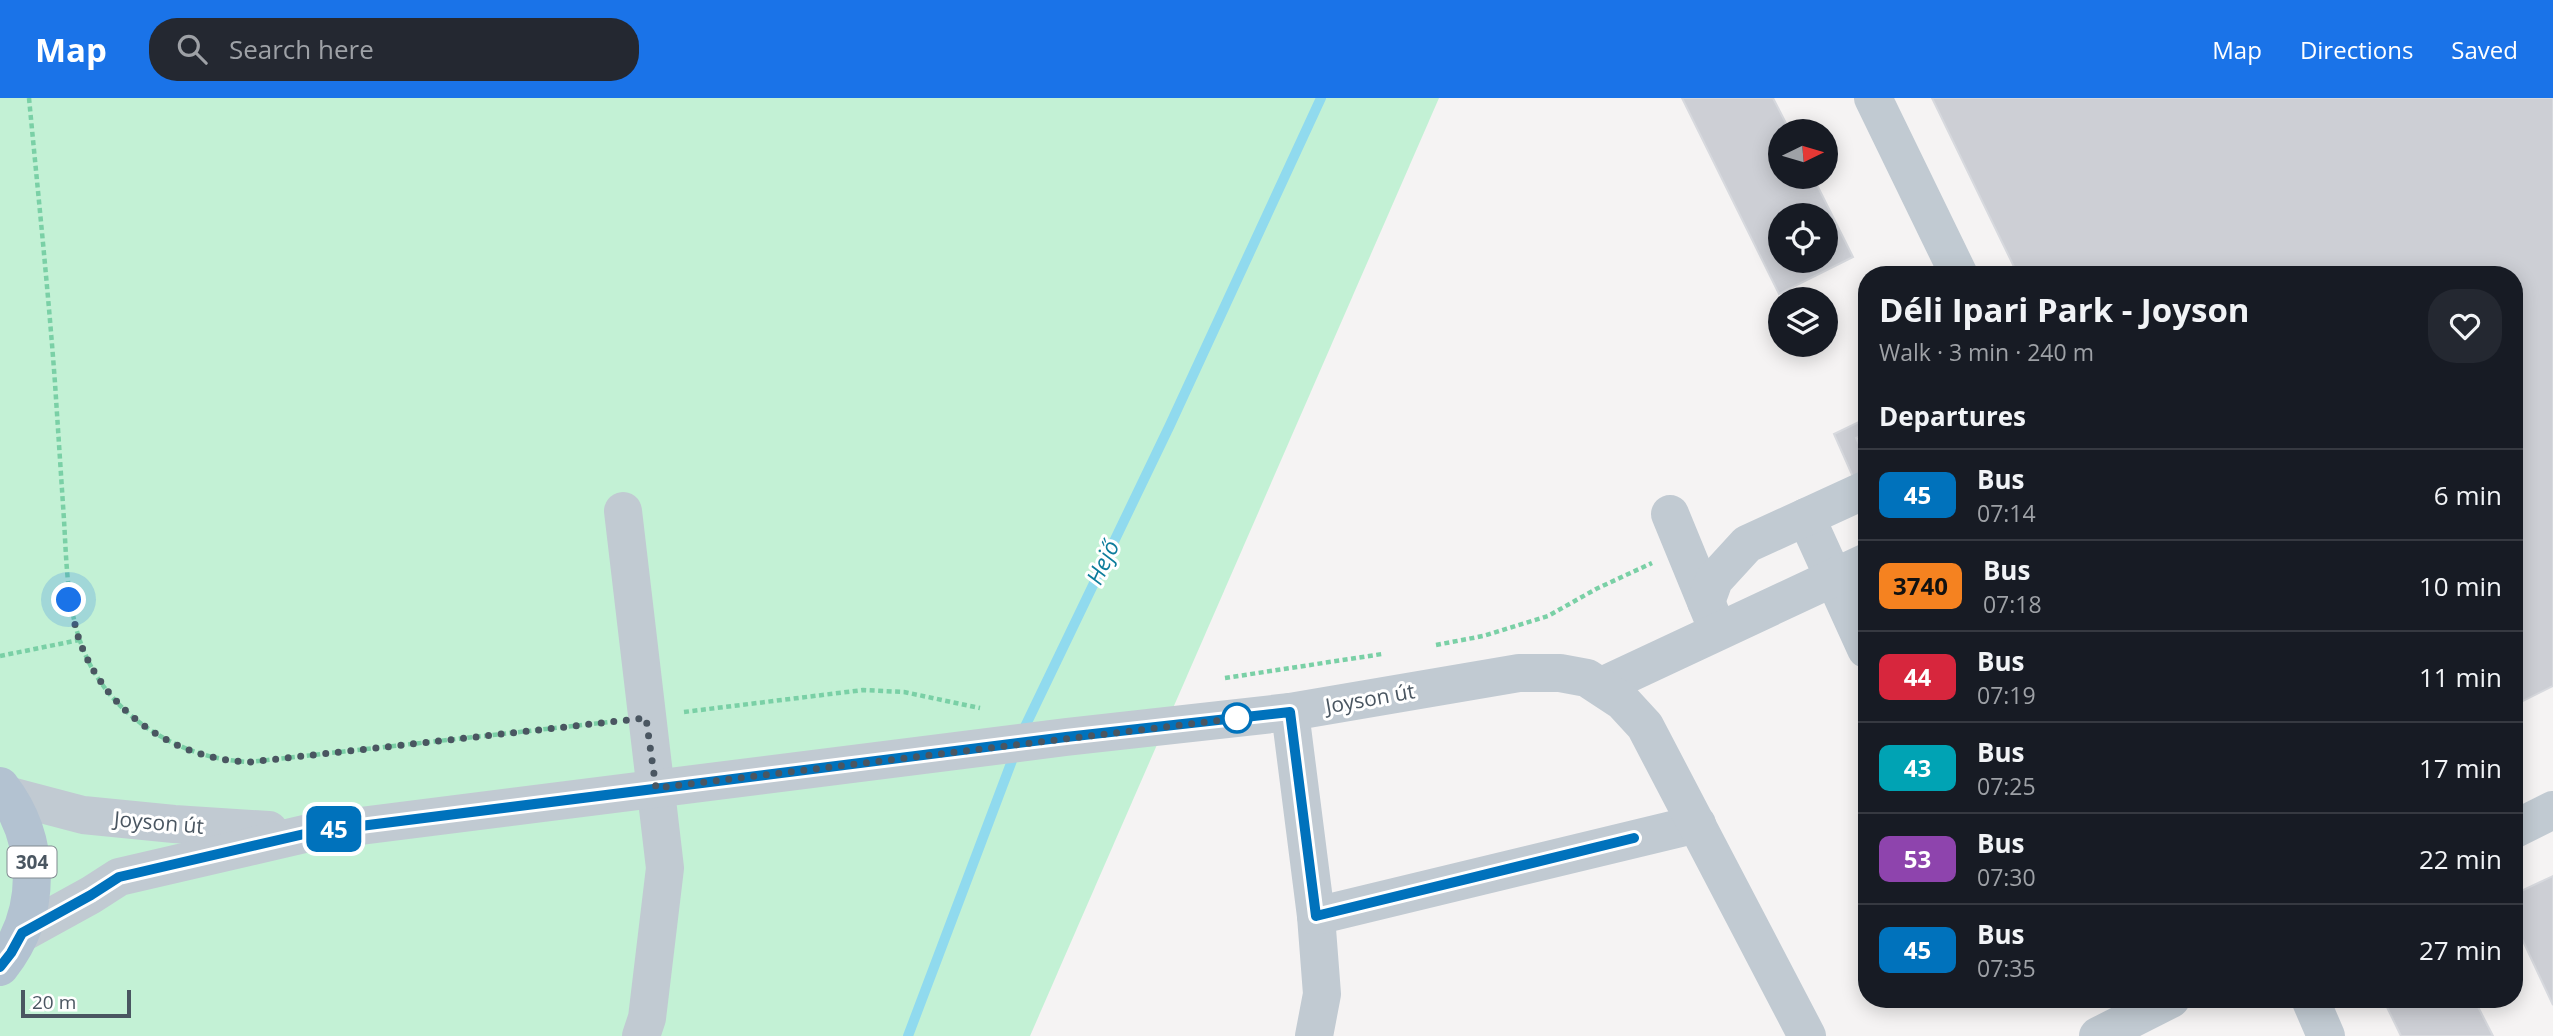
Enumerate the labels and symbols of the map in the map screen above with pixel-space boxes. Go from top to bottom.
north arrow [1768,119,1838,189]
water label: Hejő [1078,534,1127,590]
your location [51,582,86,617]
street label: Joyson út [1321,676,1417,720]
unlabelled marker [1222,703,1252,733]
street label: Joyson út [111,804,205,840]
line badge: 45 [302,806,366,852]
road number: 304 [7,846,56,877]
scale bar [21,987,131,1019]

